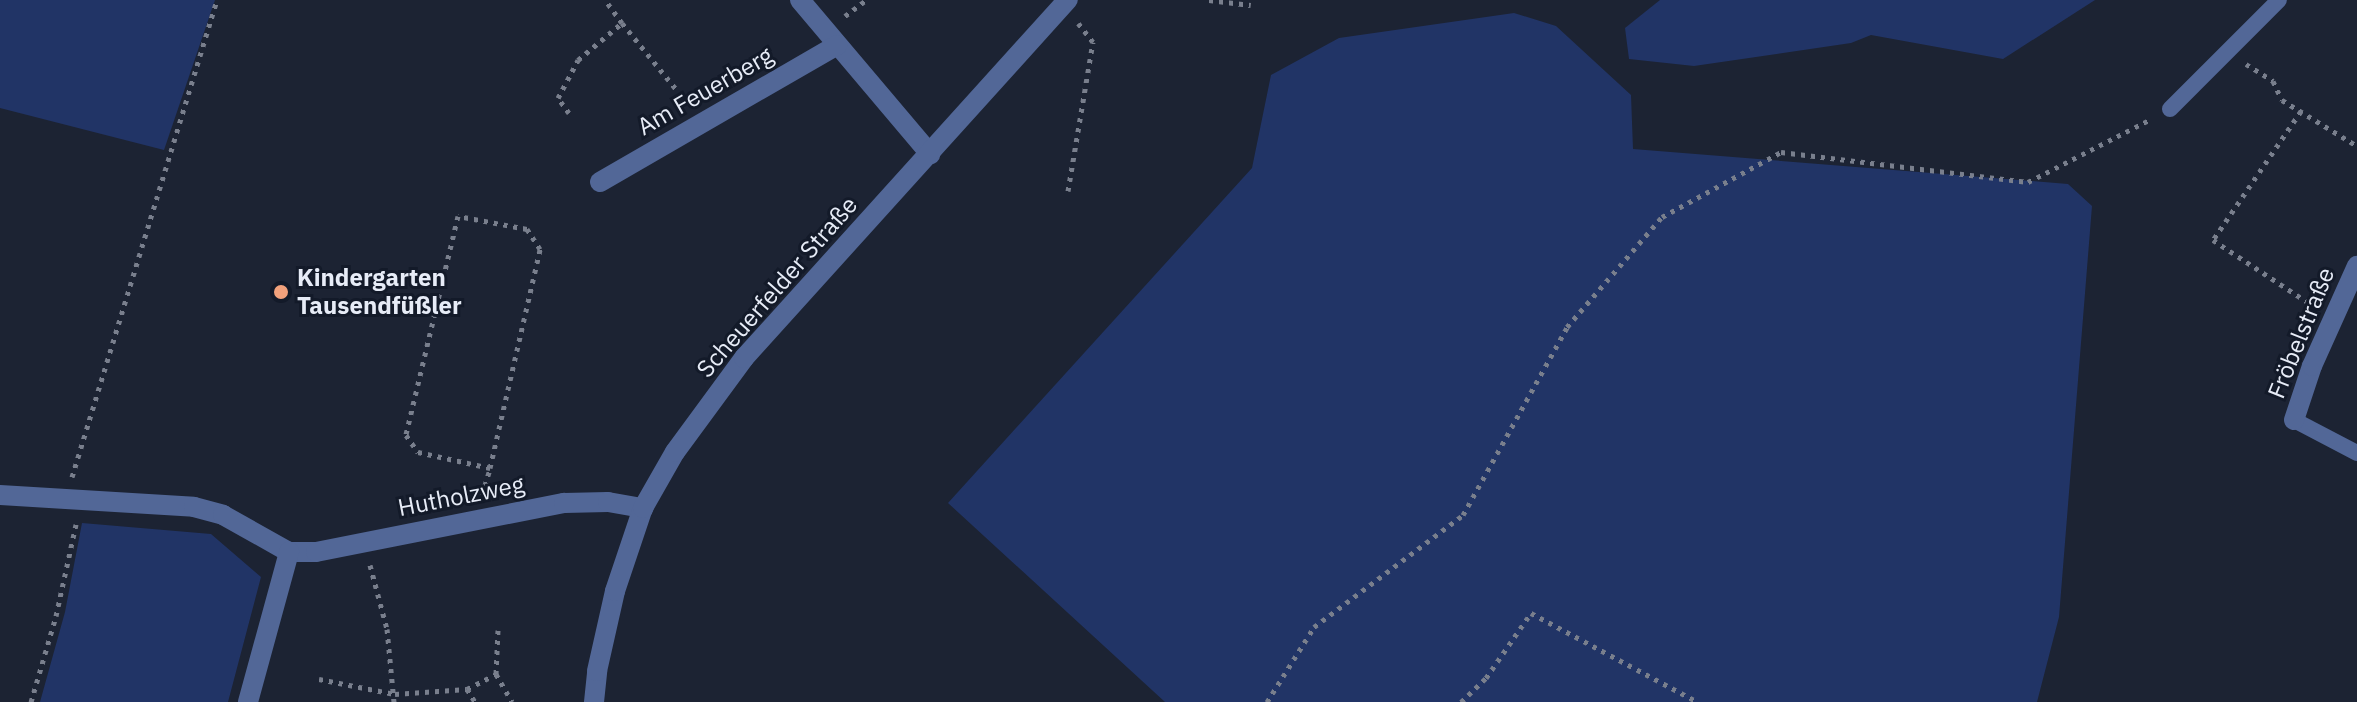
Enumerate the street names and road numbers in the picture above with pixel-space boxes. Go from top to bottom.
street label: Am Feuerberg [632,41,778,141]
street label: Scheuerfelder Straße [691,191,863,383]
street label: Fröbelstraße [2262,263,2340,403]
street label: Hutholzweg [395,470,527,522]

